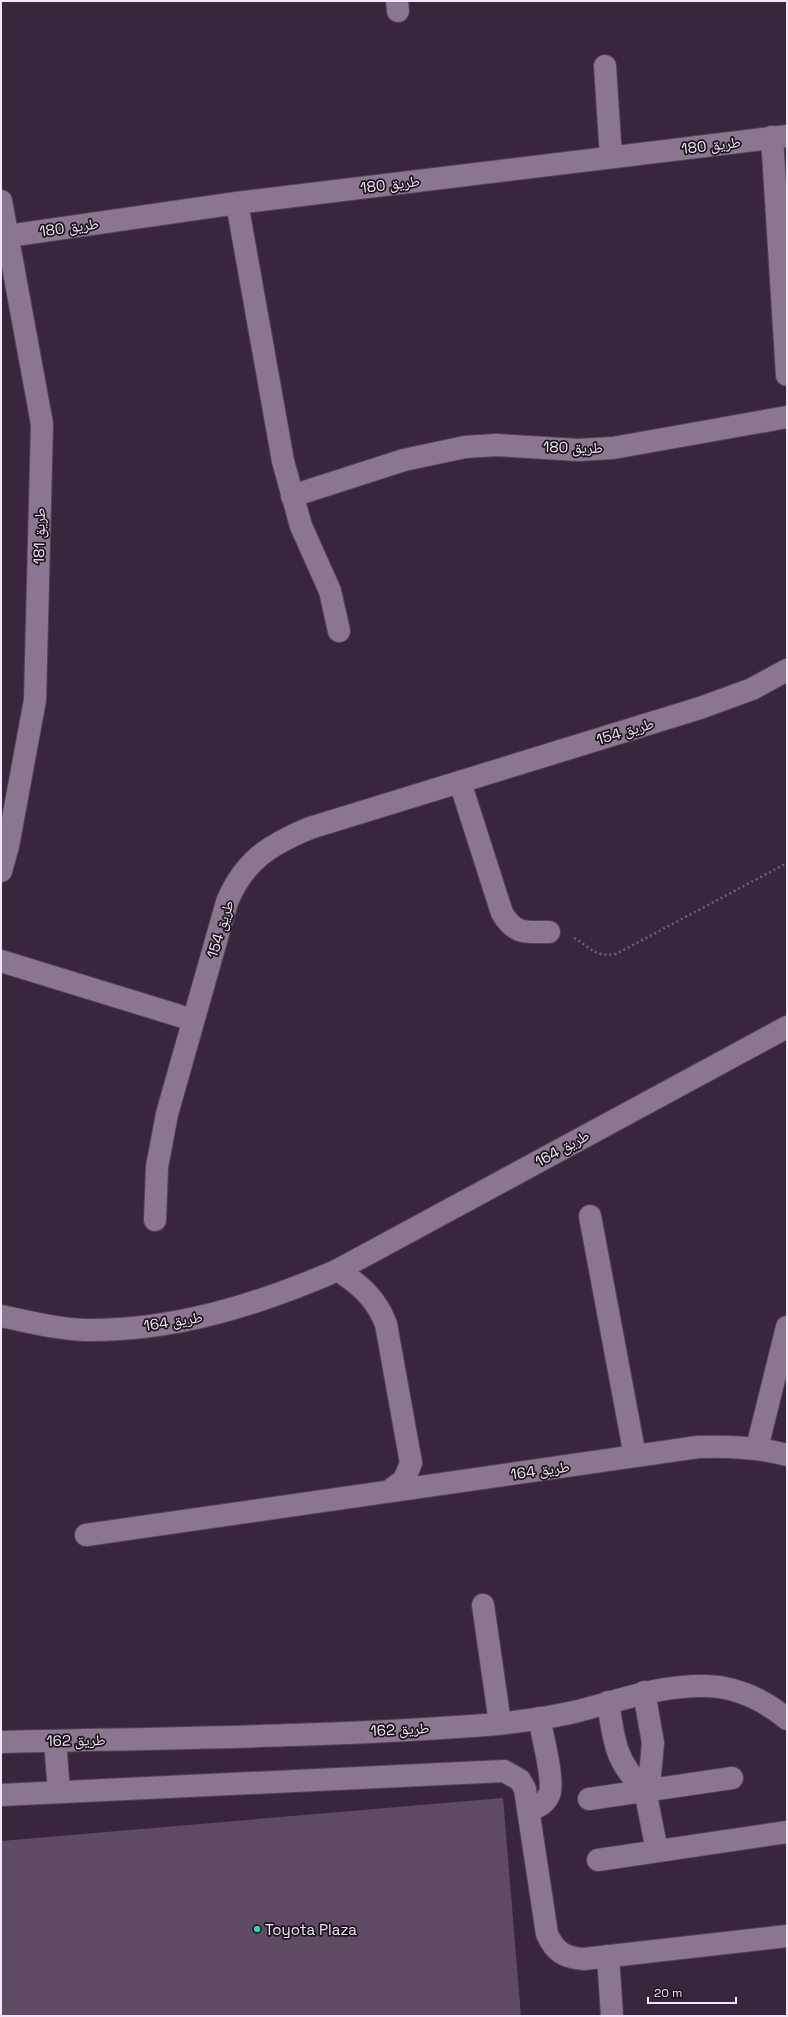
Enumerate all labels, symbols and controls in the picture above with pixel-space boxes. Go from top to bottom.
street label: طريق 180 [680,132,742,159]
street label: طريق 180 [359,171,421,198]
street label: طريق 180 [38,213,100,242]
street label: طريق 180 [543,437,603,458]
street label: طريق 181 [29,507,50,564]
street label: طريق 154 [594,713,656,750]
street label: طريق 154 [202,898,239,960]
street label: طريق 164 [531,1125,593,1172]
street label: طريق 164 [142,1307,204,1336]
street label: طريق 164 [509,1456,571,1485]
street label: طريق 162 [370,1718,430,1741]
street label: طريق 162 [46,1730,106,1751]
place label: Toyota Plaza [265,1920,357,1939]
marker: Toyota Plaza [252,1924,262,1934]
scale bar [648,1979,736,2005]
text: 20 m [654,1985,682,2001]

